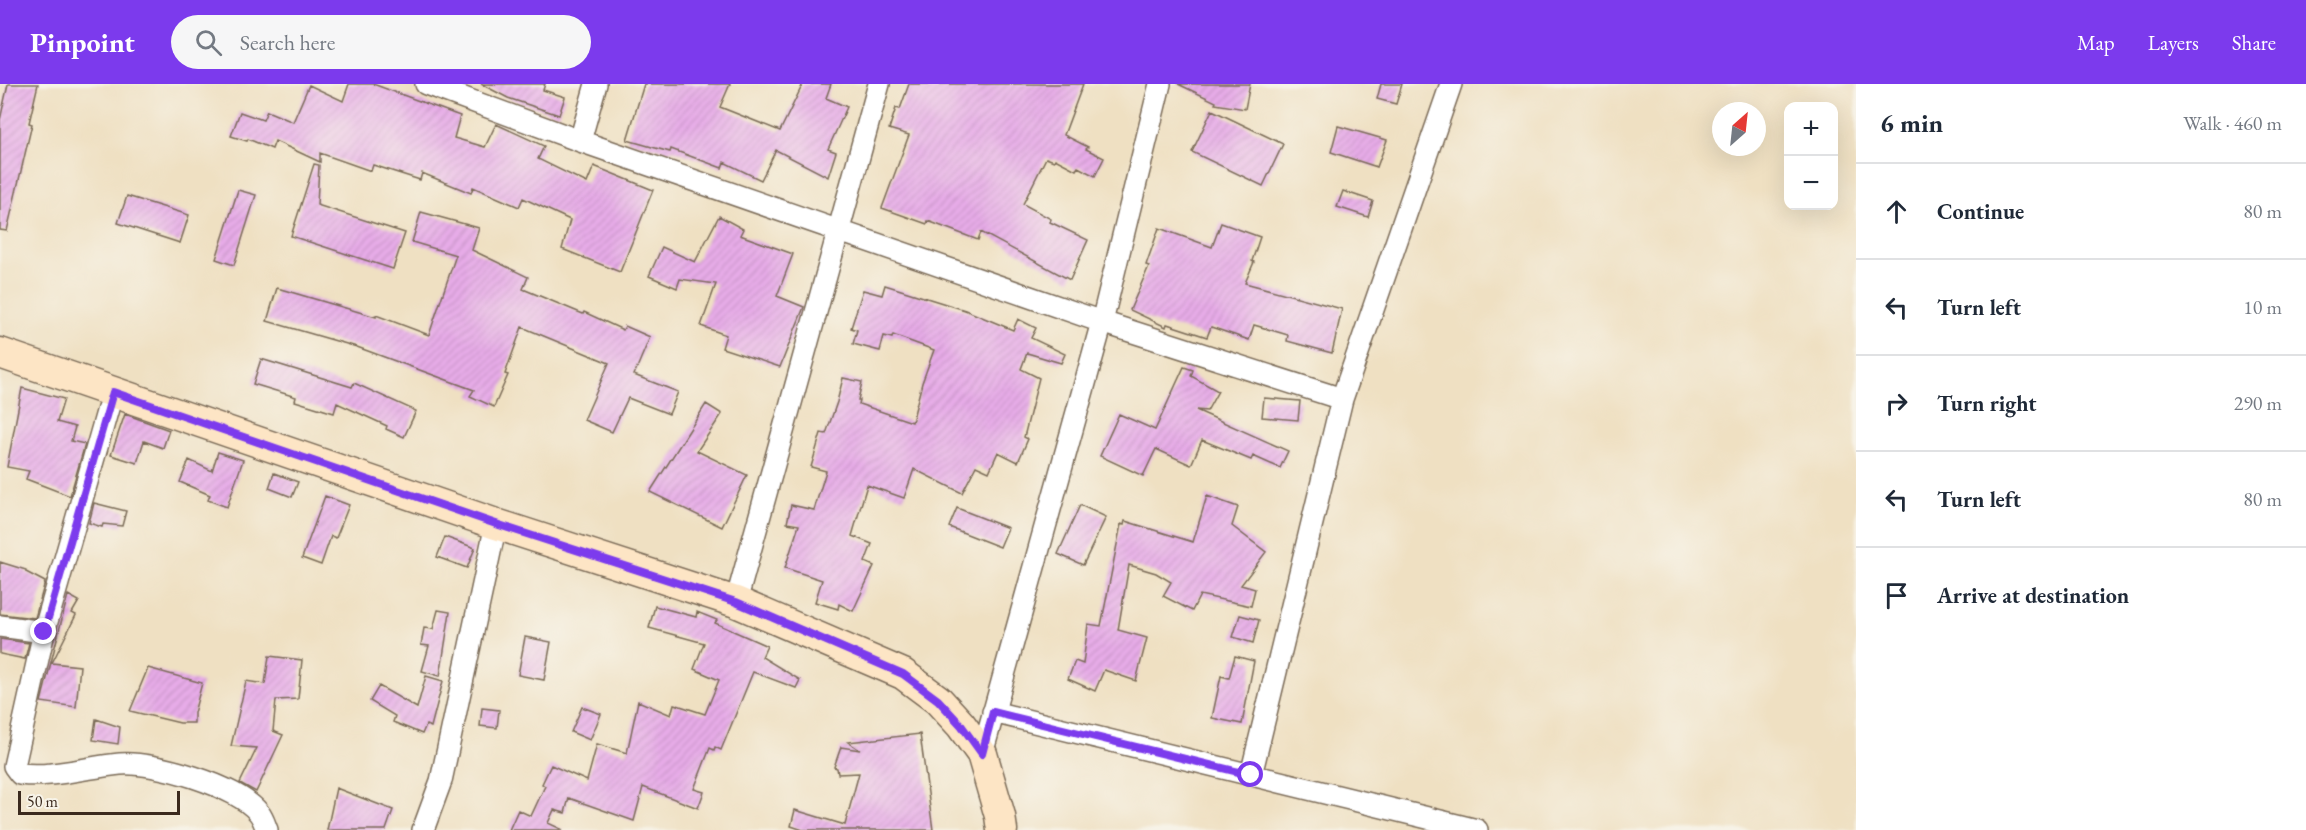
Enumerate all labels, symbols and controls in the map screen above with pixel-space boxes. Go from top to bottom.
search box [171,15,591,69]
text: Pinpoint [30,24,135,60]
icon: search [192,26,225,59]
text: Search here [240,28,335,57]
text: Map [2077,29,2115,56]
text: Layers [2148,29,2199,56]
text: Share [2232,29,2276,56]
north arrow [1712,102,1766,156]
map controls [1784,102,1838,210]
button: + [1784,102,1838,156]
text: 6 min [1880,106,1943,140]
text: Walk · 460 m [2183,110,2282,136]
button: − [1784,156,1838,210]
icon: ahead [1880,195,1913,228]
text: Continue [1937,197,2024,226]
text: 80 m [2243,198,2282,224]
icon: left [1880,291,1913,324]
text: Turn left [1937,293,2021,322]
text: 10 m [2243,294,2282,320]
icon: right [1880,387,1913,420]
text: Turn right [1937,389,2036,418]
text: 290 m [2234,390,2282,416]
icon: left [1880,483,1913,516]
text: Turn left [1937,485,2021,514]
text: 80 m [2243,486,2282,512]
icon: arrive [1880,579,1913,612]
text: Arrive at destination [1937,581,2129,610]
route end [30,618,56,644]
route start [1237,761,1263,787]
scale bar [18,788,180,816]
text: 50 m [27,791,58,812]

